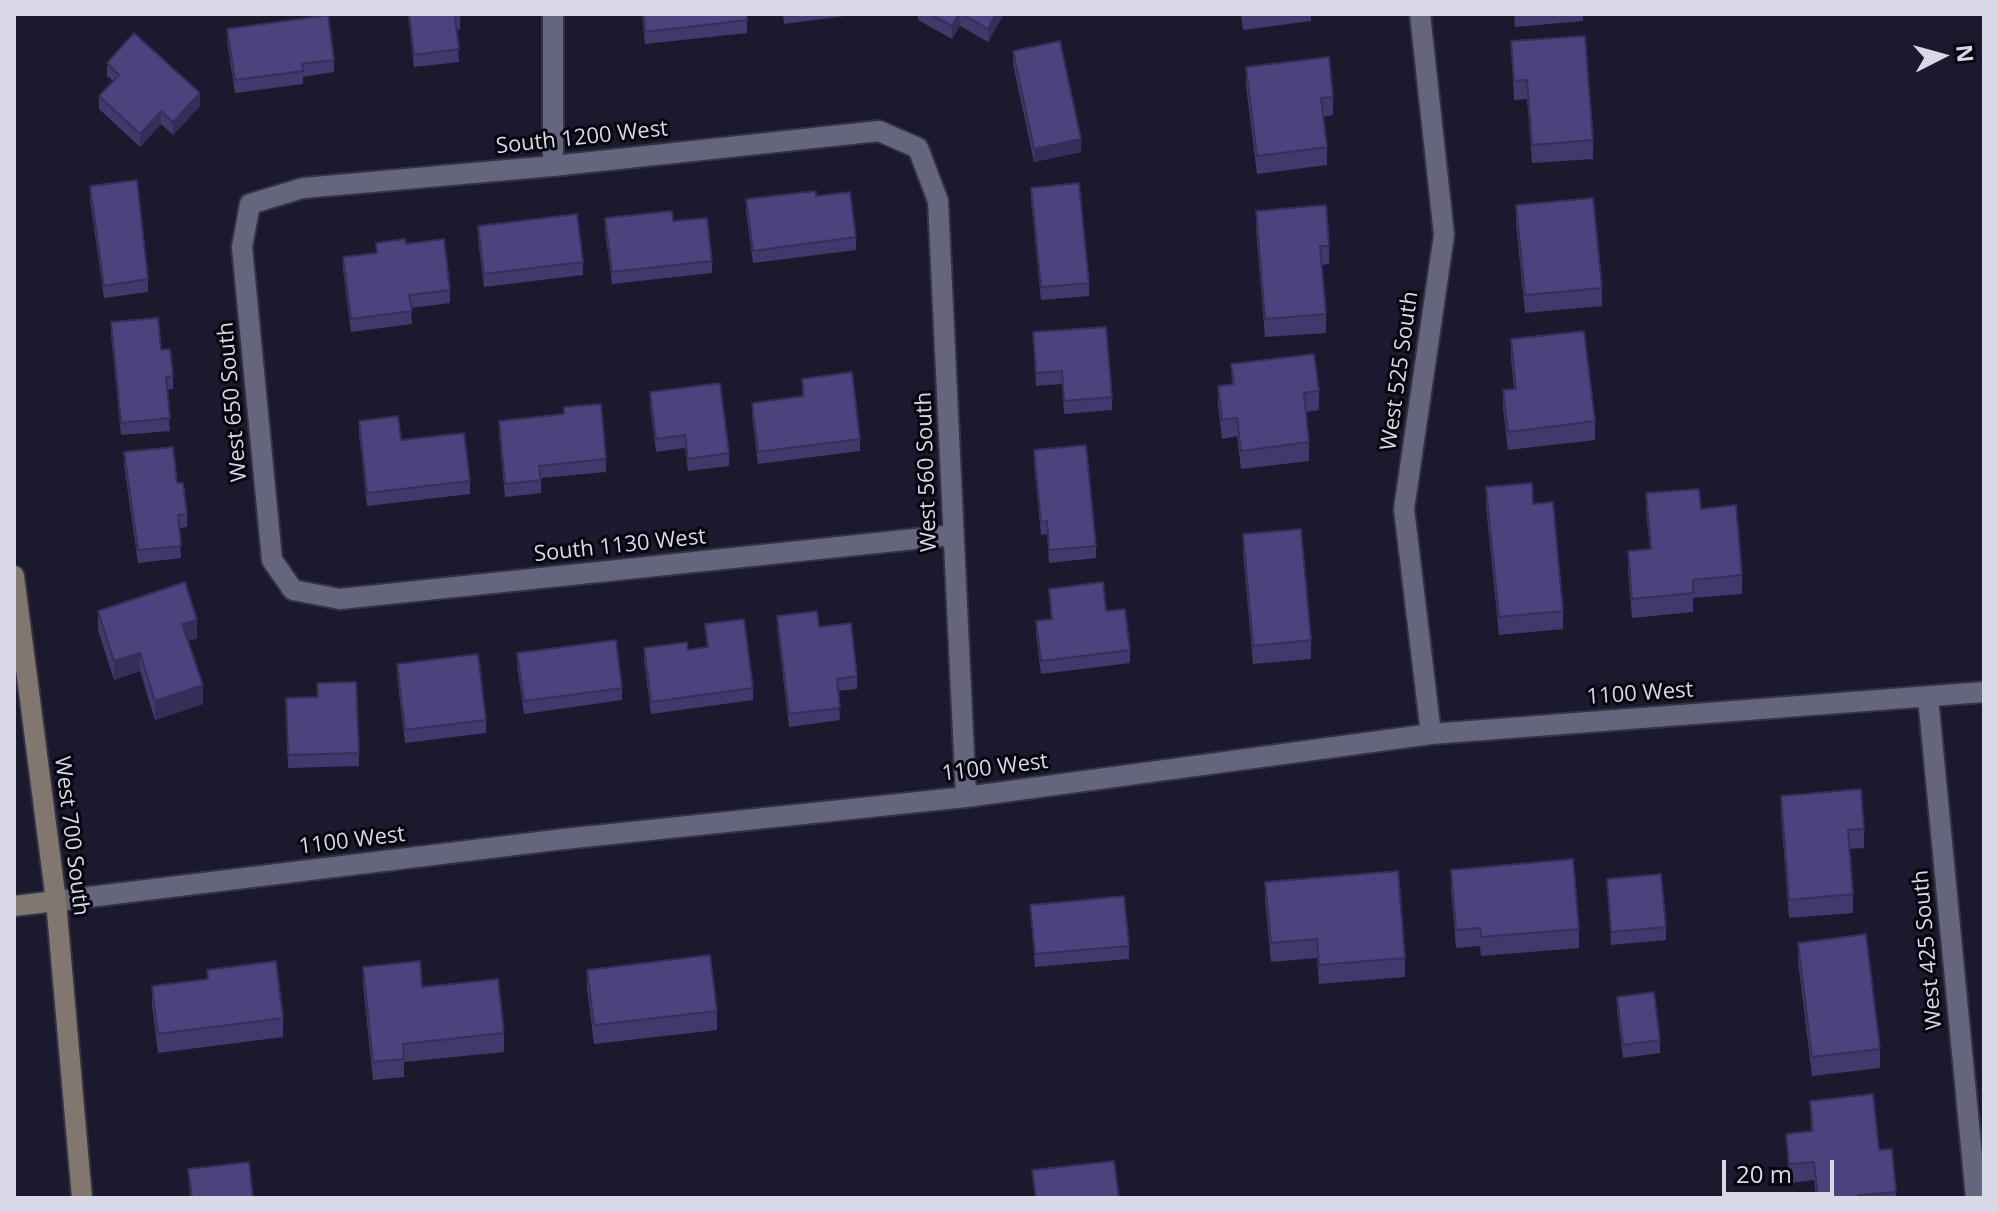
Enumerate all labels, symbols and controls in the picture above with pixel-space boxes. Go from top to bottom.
north arrow [1902,16,1982,96]
text: N [1950,43,1982,64]
street label: South 1200 West [495,116,669,160]
street label: West 525 South [1376,290,1424,452]
street label: West 650 South [213,321,253,483]
street label: West 560 South [911,391,943,553]
street label: South 1130 West [533,524,707,568]
street label: 1100 West [1586,677,1694,711]
street label: 1100 West [940,748,1050,788]
street label: West 700 South [48,755,94,917]
street label: 1100 West [297,821,407,861]
street label: West 425 South [1908,869,1948,1031]
scale bar [1726,1144,1838,1194]
text: 20 m [1736,1157,1792,1190]

